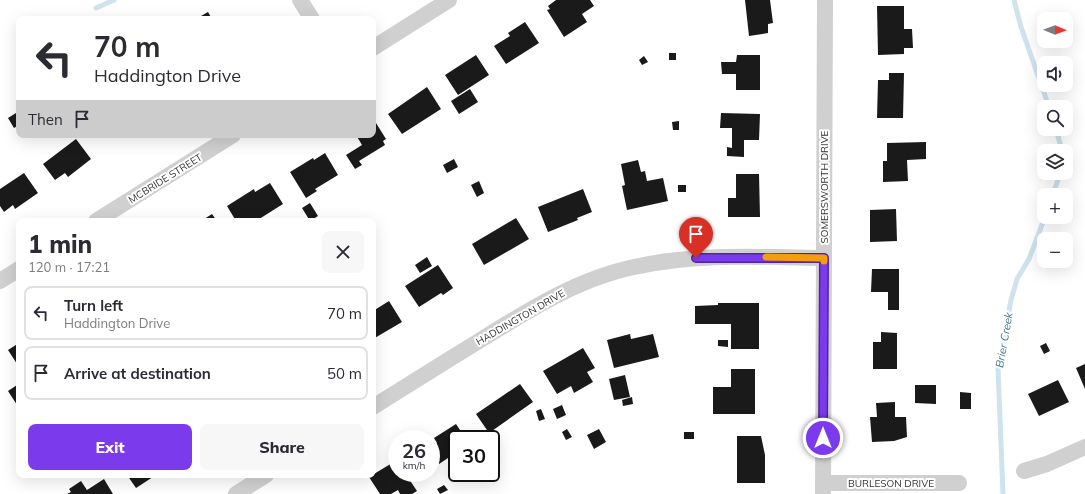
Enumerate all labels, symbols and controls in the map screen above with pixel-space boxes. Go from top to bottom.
north arrow [1037,12,1073,48]
map controls [1037,12,1073,268]
text: 70 m [94,29,160,64]
icon: left [28,32,80,84]
button: sound [1037,56,1073,92]
text: Haddington Drive [94,64,241,87]
button: search [1037,100,1073,136]
icon: arrive [71,108,93,130]
text: Then [28,110,63,129]
street label: SOMERSWORTH DRIVE [818,130,831,244]
button: layers [1037,144,1073,180]
street label: MCBRIDE STREET [126,151,204,206]
button: + [1037,188,1073,224]
pin [679,217,713,258]
icon: arrive [685,223,707,245]
text: 1 min [28,229,92,259]
button: close [322,231,364,273]
button: − [1037,232,1073,268]
text: 120 m · 17:21 [28,259,110,275]
street label: HADDINGTON DRIVE [474,287,567,348]
text: Turn left [64,296,123,315]
icon: left [30,302,52,324]
text: 70 m [327,304,362,323]
water label: Brier Creek [992,311,1016,369]
text: Haddington Drive [64,315,170,331]
icon: arrive [30,362,52,384]
text: Arrive at destination [64,364,211,383]
text: 50 m [327,364,362,383]
position arrow [802,417,844,459]
button: Exit [28,424,192,470]
button: Share [200,424,364,470]
speed limit sign: 30 [448,430,500,482]
text: 26 [402,438,426,463]
text: km/h [403,459,425,472]
street label: BURLESON DRIVE [848,477,934,490]

